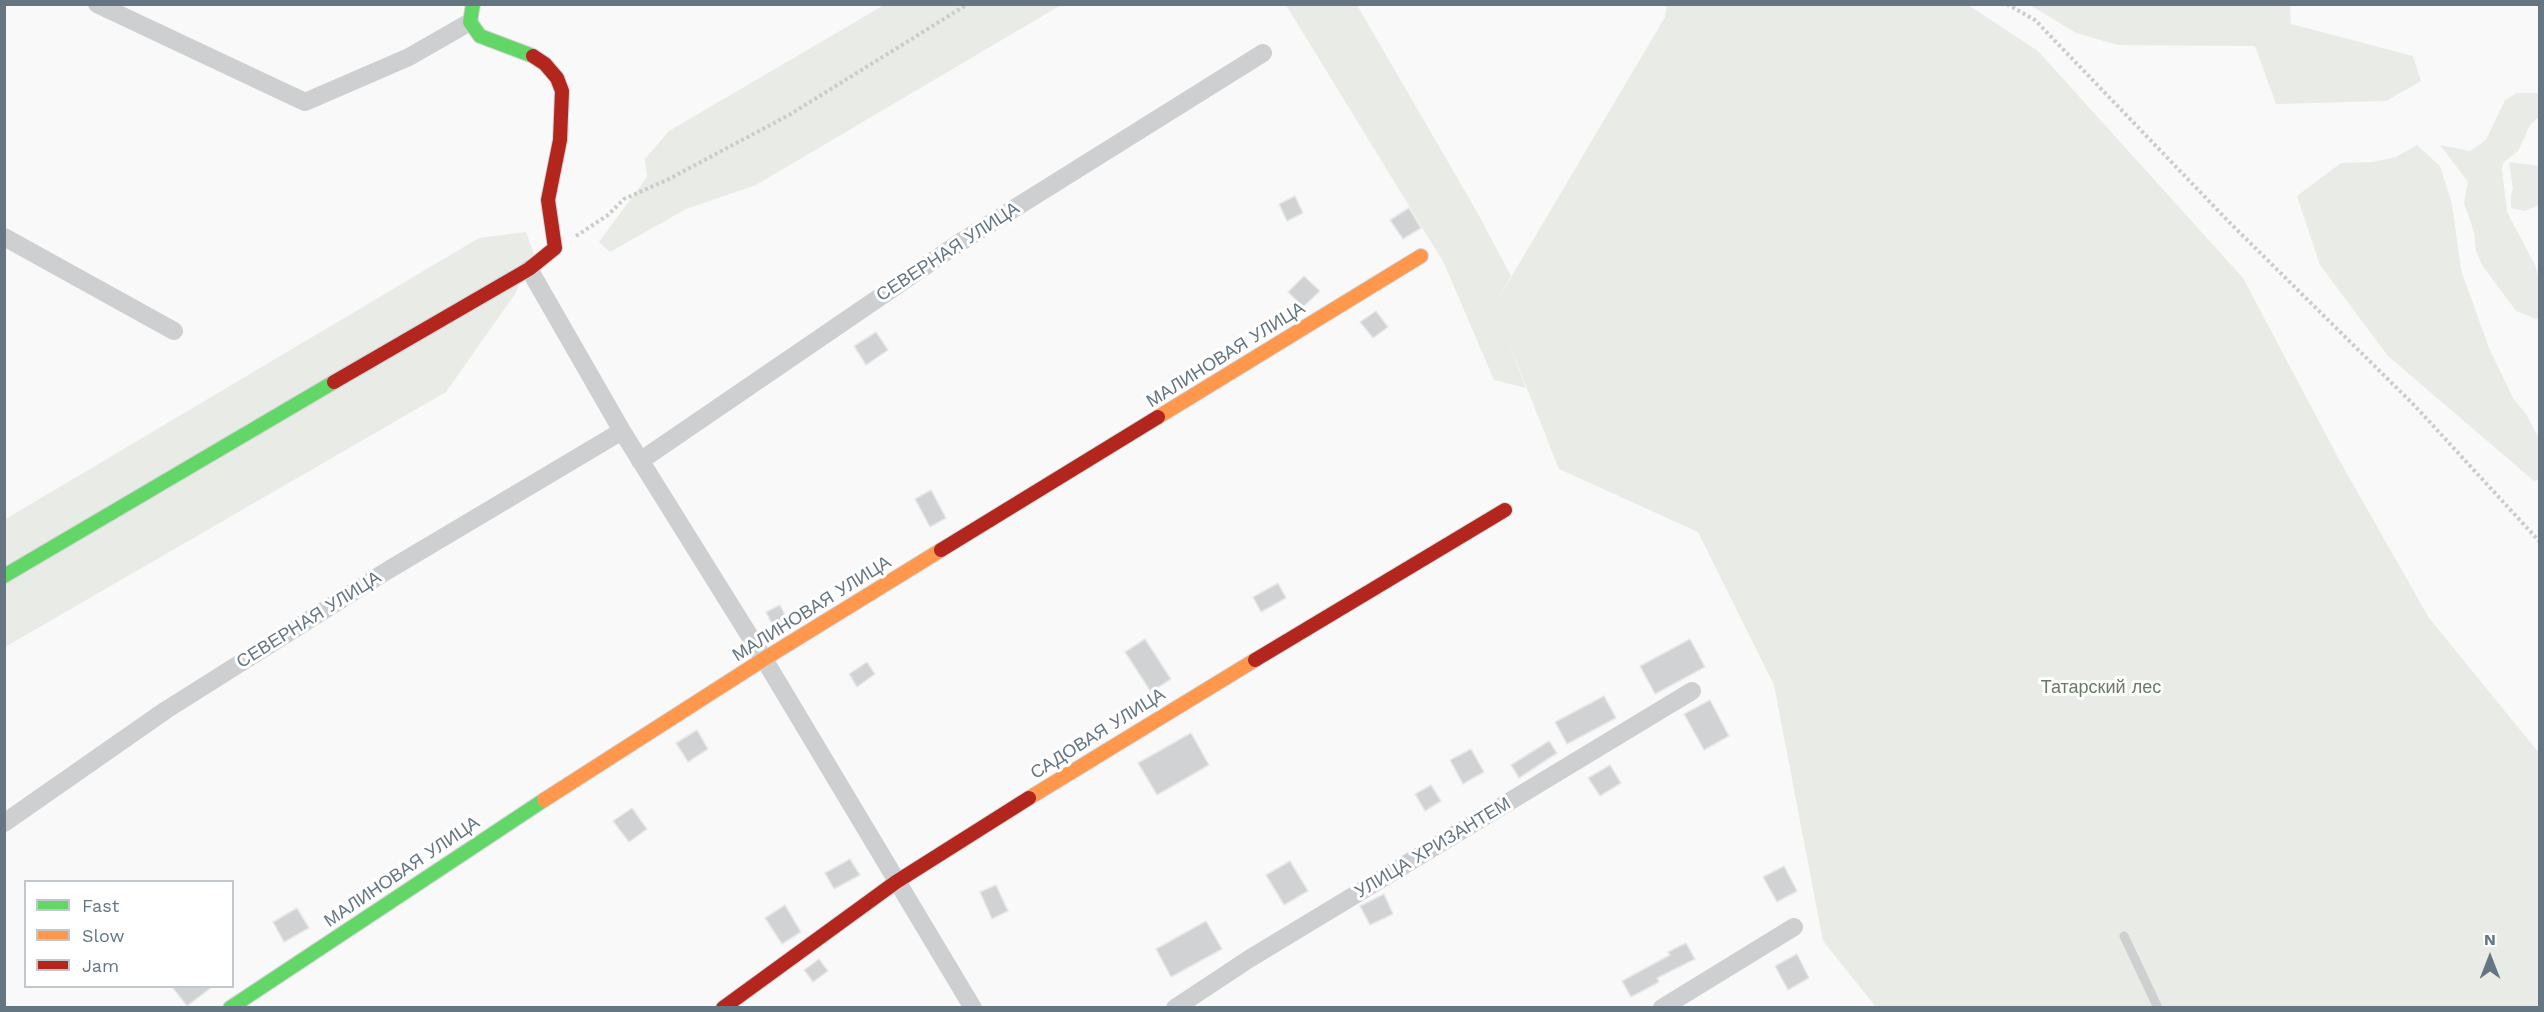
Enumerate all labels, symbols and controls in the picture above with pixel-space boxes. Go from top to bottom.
street label: СЕВЕРНАЯ УЛИЦА [872,198,1024,306]
street label: МАЛИНОВАЯ УЛИЦА [1143,297,1309,413]
street label: МАЛИНОВАЯ УЛИЦА [729,551,895,667]
street label: СЕВЕРНАЯ УЛИЦА [233,567,385,673]
park label: Татарский лес [2041,677,2161,699]
street label: САДОВАЯ УЛИЦА [1027,684,1169,784]
street label: УЛИЦА ХРИЗАНТЕМ [1351,793,1515,903]
street label: МАЛИНОВАЯ УЛИЦА [320,812,484,932]
legend [24,880,234,988]
text: Fast [82,895,119,916]
text: Slow [82,925,125,946]
north arrow [2460,928,2520,988]
text: N [2484,930,2496,949]
text: Jam [82,955,119,976]

